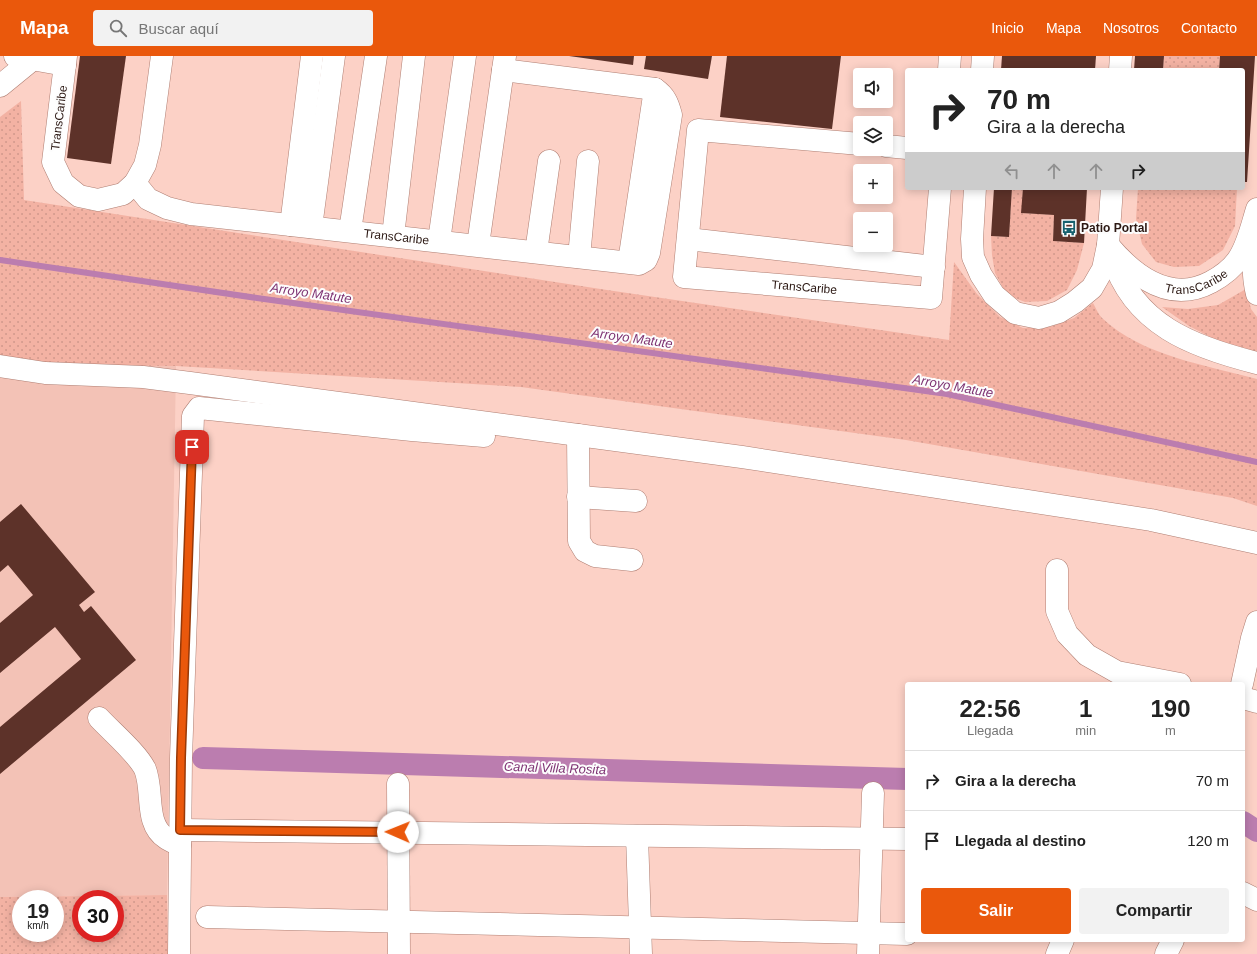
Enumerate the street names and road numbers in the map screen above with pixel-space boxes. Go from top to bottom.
street label: TransCaribe [48,84,70,151]
street label: TransCaribe [363,226,430,248]
street label: TransCaribe [1164,266,1231,297]
street label: TransCaribe [771,277,838,297]

